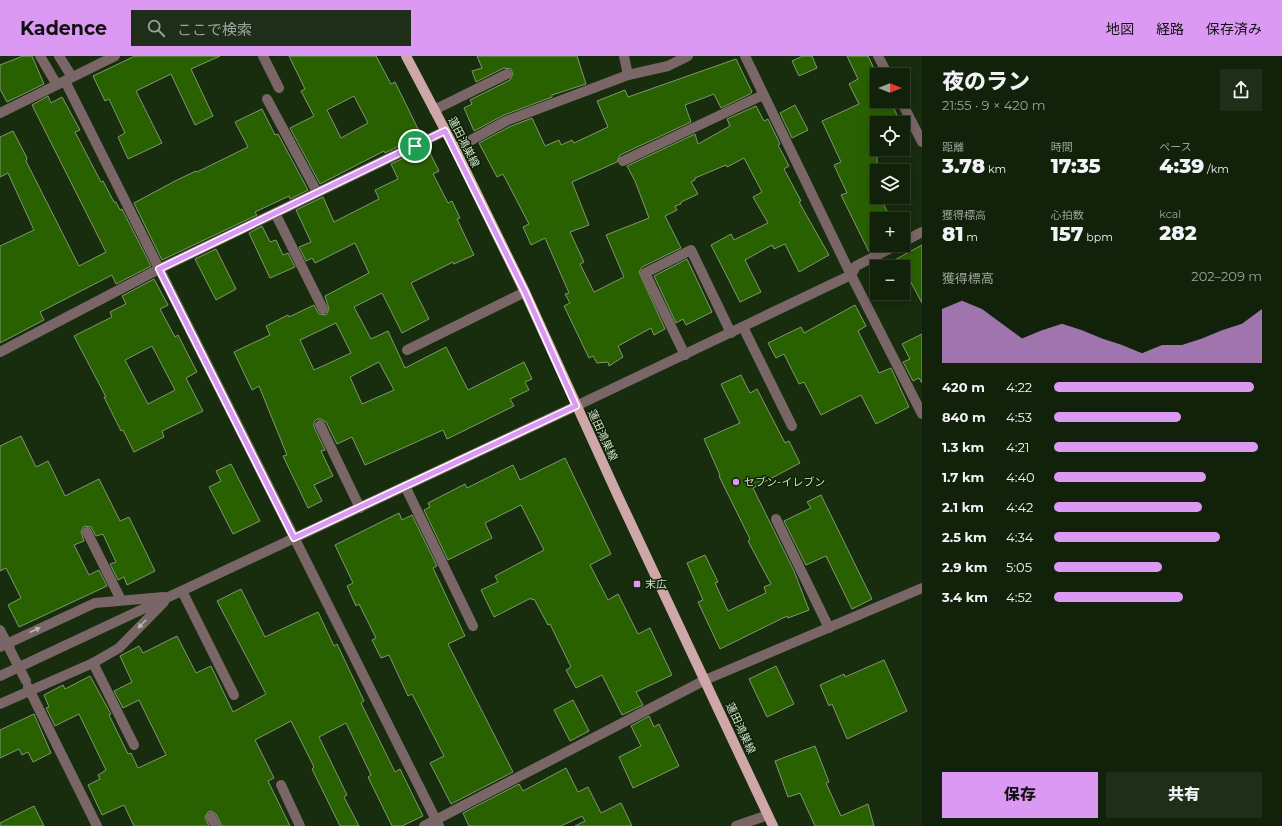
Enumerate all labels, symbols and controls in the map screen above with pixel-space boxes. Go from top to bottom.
search box [131,10,411,46]
text: Kadence [20,17,107,40]
icon: search [145,17,167,39]
text: ここで検索 [177,20,252,39]
text: 地図 [1106,20,1134,38]
text: 経路 [1156,20,1184,38]
text: 保存済み [1206,20,1262,38]
north arrow [870,68,910,108]
map controls [870,68,910,300]
text: 夜のラン [942,68,1030,95]
button: share [1220,69,1262,111]
text: 21:55 · 9 × 420 m [942,97,1046,113]
street label: 蓮田鴻巣線 [445,114,483,170]
button: locate [870,116,910,156]
pin [398,129,432,163]
icon: arrive [404,135,426,157]
text: 距離 [942,140,964,154]
text: 時間 [1051,140,1073,154]
text: ペース [1159,140,1192,154]
text: 3.78 [942,154,985,178]
text: 17:35 [1051,154,1101,178]
text: 4:39 [1159,154,1204,178]
text: km [985,162,1006,176]
text: /km [1204,162,1229,176]
button: layers [870,164,910,204]
text: kcal [1159,207,1181,221]
text: 獲得標高 [942,208,986,222]
text: 心拍数 [1051,208,1084,222]
button: + [870,212,910,252]
text: 282 [1159,221,1197,245]
text: 81 [942,222,963,246]
text: 157 [1051,222,1083,246]
text: m [963,230,978,244]
text: bpm [1083,230,1113,244]
button: − [870,260,910,300]
text: 202–209 m [1191,268,1262,284]
text: 獲得標高 [942,270,994,286]
text: 420 m [942,379,985,395]
text: 4:22 [1006,379,1032,395]
street label: 蓮田鴻巣線 [585,407,621,463]
text: 840 m [942,409,986,425]
text: 4:53 [1006,409,1032,425]
text: 1.3 km [942,439,984,455]
text: 4:21 [1006,439,1030,455]
text: 1.7 km [942,469,984,485]
text: 4:40 [1006,469,1035,485]
place label: セブン-イレブン [744,475,825,489]
marker: セブン-イレブン [731,477,741,487]
text: 2.1 km [942,499,984,515]
text: 4:42 [1006,499,1033,515]
text: 2.5 km [942,529,987,545]
text: 4:34 [1006,529,1033,545]
text: 2.9 km [942,559,987,575]
text: 5:05 [1006,559,1032,575]
place label: 末広 [645,577,667,591]
marker: 末広 [632,579,642,589]
text: 3.4 km [942,589,988,605]
text: 4:52 [1006,589,1032,605]
one-way arrow [137,619,147,629]
one-way arrow [30,627,41,633]
street label: 蓮田鴻巣線 [723,700,759,756]
button: 保存 [942,772,1098,818]
button: 共有 [1106,772,1262,818]

